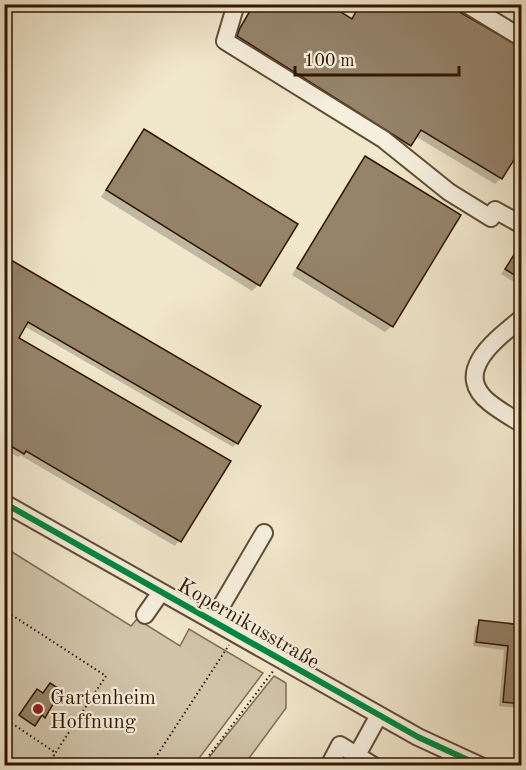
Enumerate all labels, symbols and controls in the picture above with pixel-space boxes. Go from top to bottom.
scale bar [295,39,458,77]
text: 100 m [304,52,355,70]
street label: Kopernikusstraße [174,575,323,673]
place label: Gartenheim Hoffnung [50,688,156,733]
marker: Gartenheim Hoffnung [31,702,45,716]

